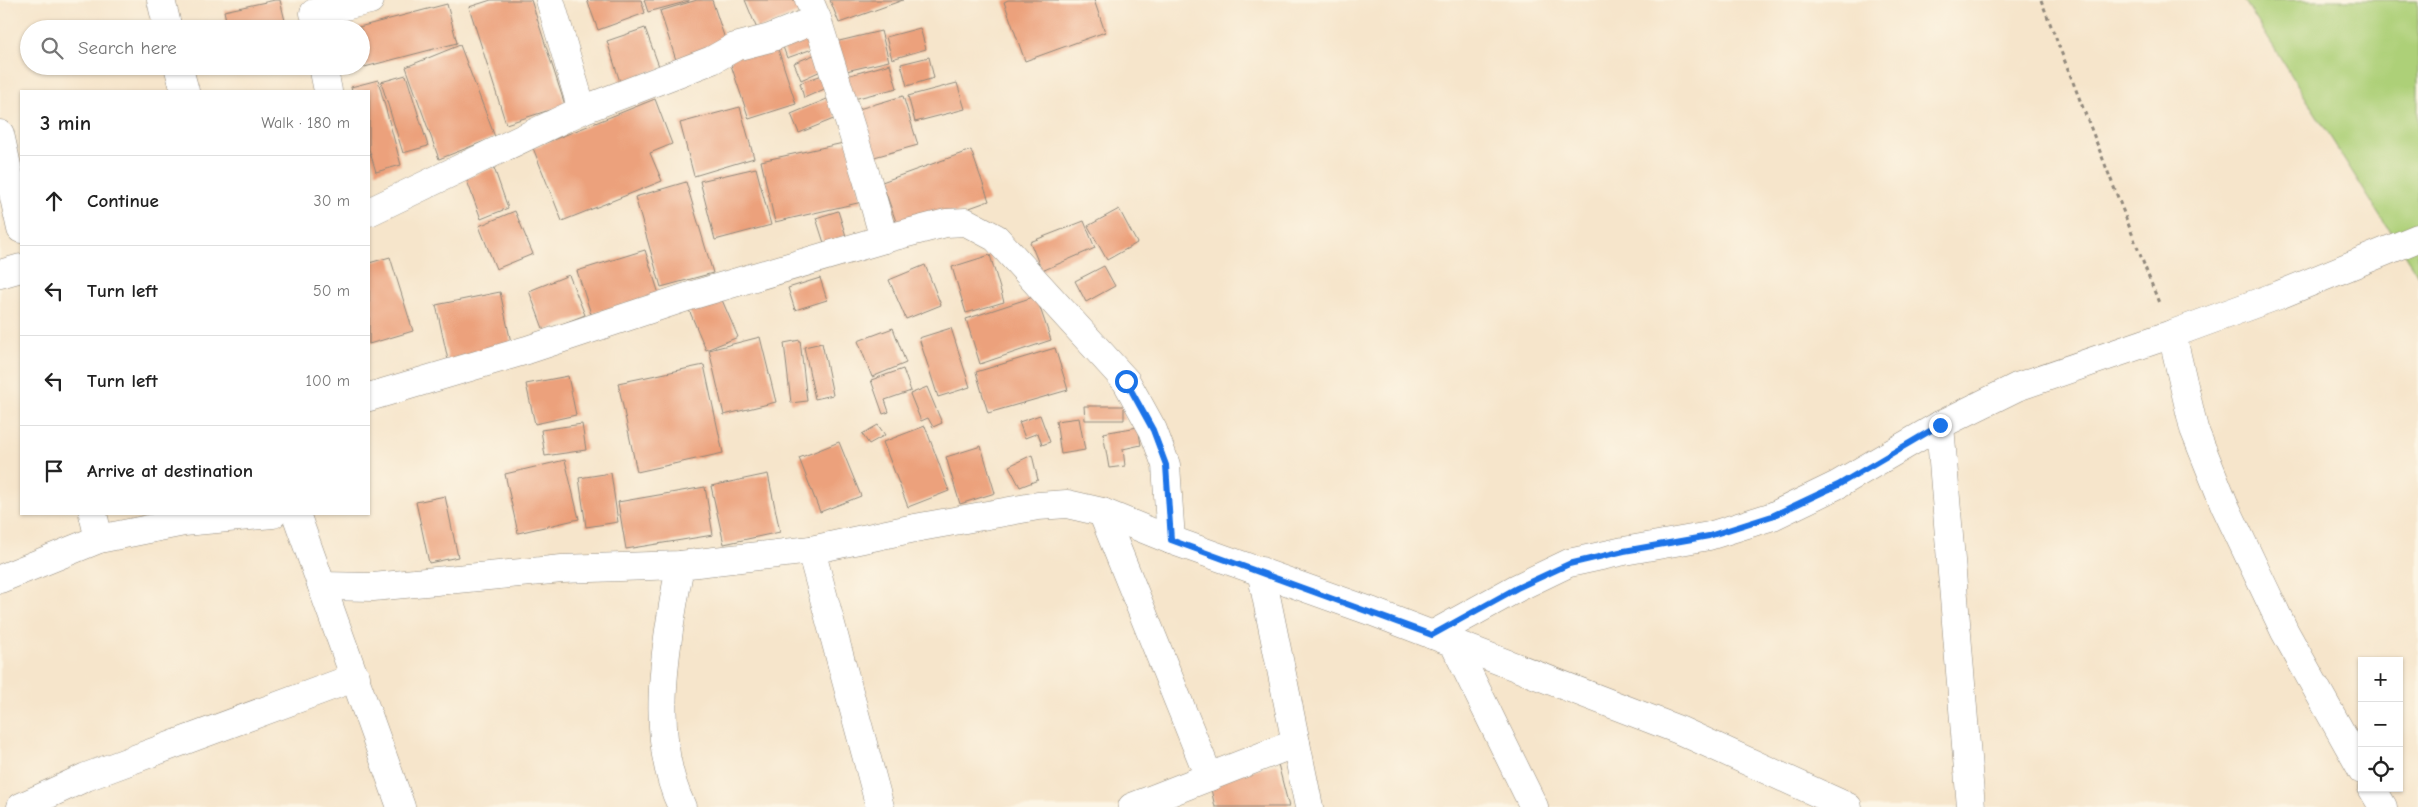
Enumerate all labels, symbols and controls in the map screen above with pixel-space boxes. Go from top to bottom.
search box [20,20,370,75]
icon: search [38,34,66,62]
text: Search here [78,37,177,59]
text: 3 min [40,111,91,135]
text: Walk · 180 m [261,114,350,132]
icon: ahead [40,187,68,215]
text: Continue [87,190,159,212]
text: 30 m [314,192,350,210]
icon: left [40,277,68,305]
text: Turn left [87,280,158,302]
text: 50 m [313,282,350,300]
icon: left [40,367,68,395]
text: Turn left [87,370,158,392]
route start [1115,370,1138,393]
text: 100 m [306,372,350,390]
route end [1929,414,1952,437]
icon: arrive [40,457,68,485]
text: Arrive at destination [87,460,253,482]
map controls [2358,657,2403,792]
button: + [2358,657,2403,702]
button: − [2358,702,2403,747]
button: locate [2358,747,2403,792]

